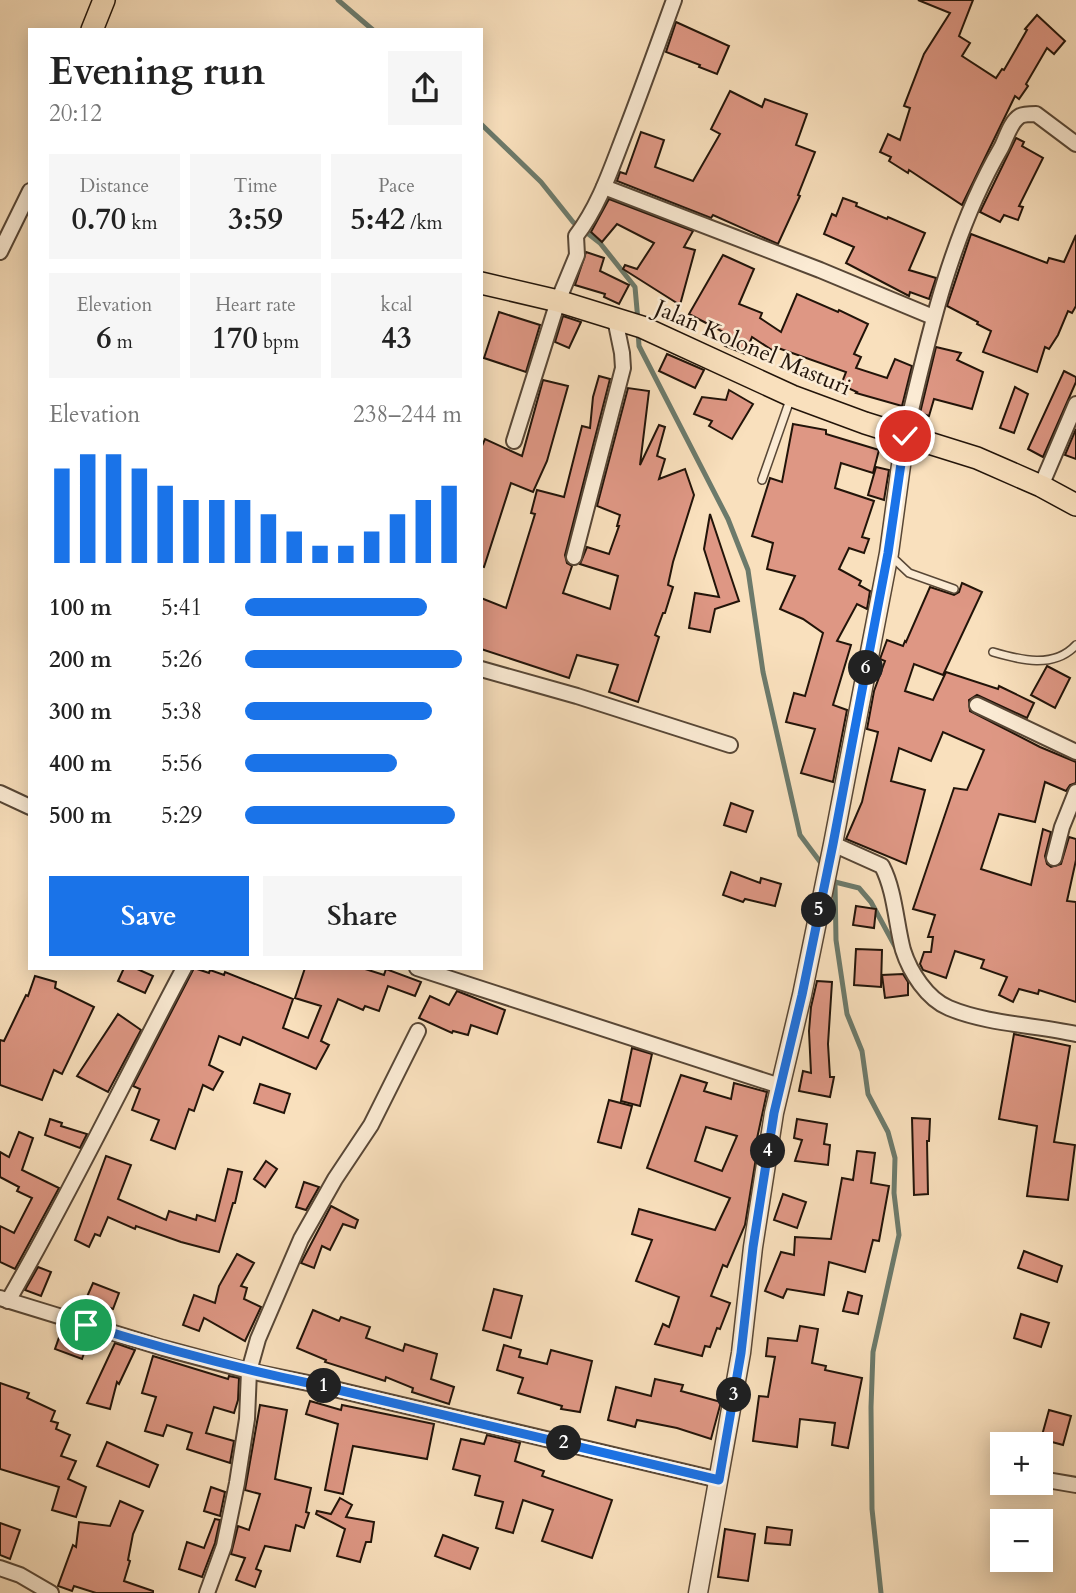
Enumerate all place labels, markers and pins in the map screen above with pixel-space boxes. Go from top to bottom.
pin [875,406,935,466]
pin: 6 [848,650,884,686]
pin: 5 [802,892,836,928]
pin: 4 [750,1134,786,1168]
pin [56,1295,116,1355]
pin: 1 [306,1368,342,1404]
pin: 3 [716,1378,752,1412]
pin: 2 [546,1426,582,1460]

